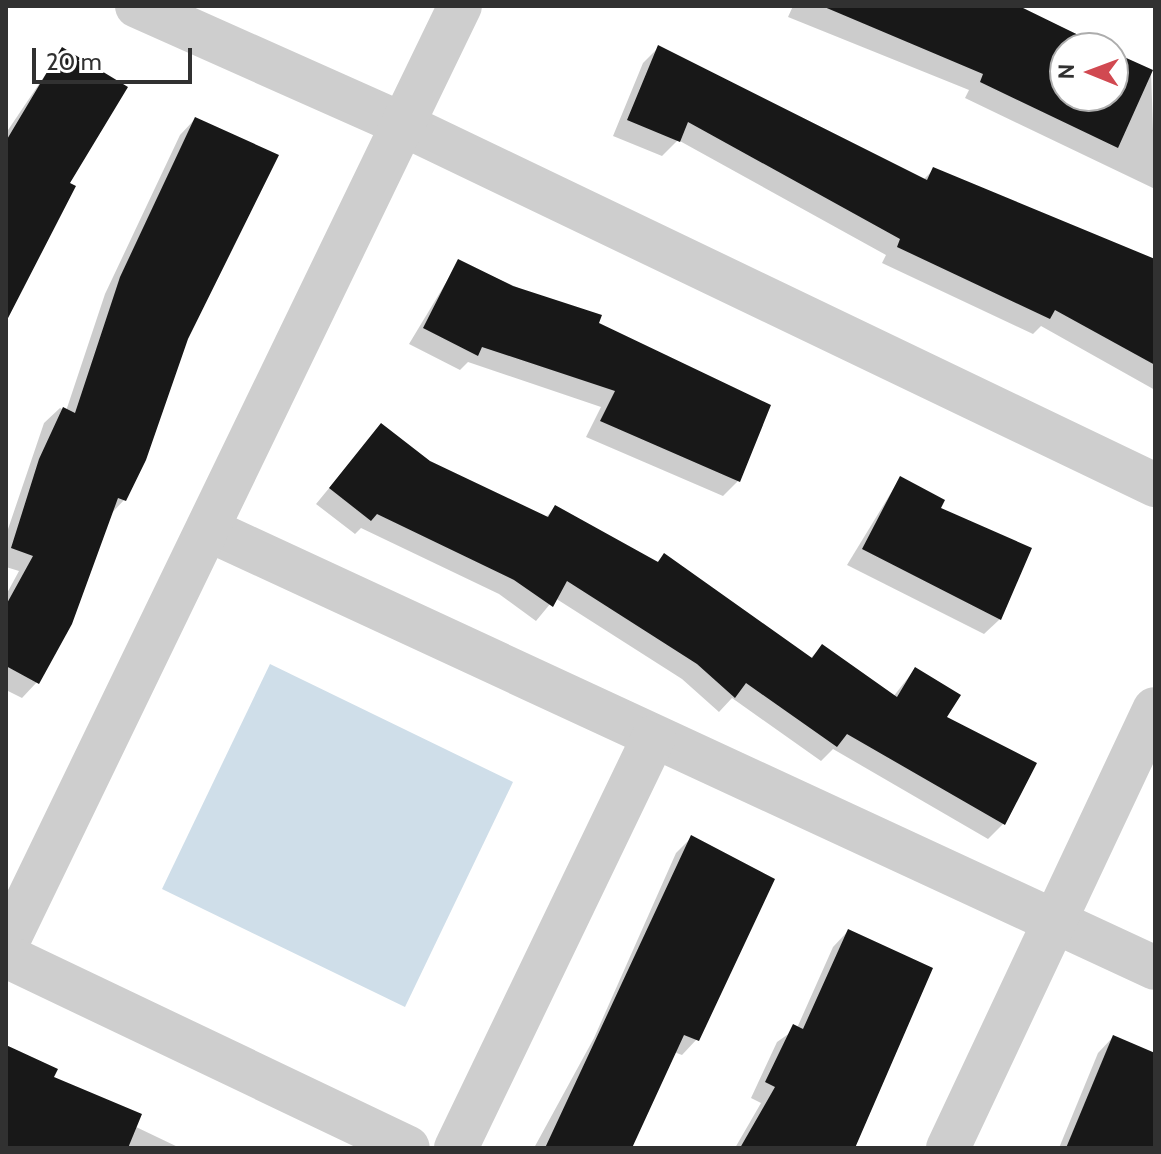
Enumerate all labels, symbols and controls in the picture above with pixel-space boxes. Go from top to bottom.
scale bar [36,32,196,82]
north arrow [1049,32,1129,112]
text: 20 m [46,47,102,76]
text: N [1053,64,1080,80]

